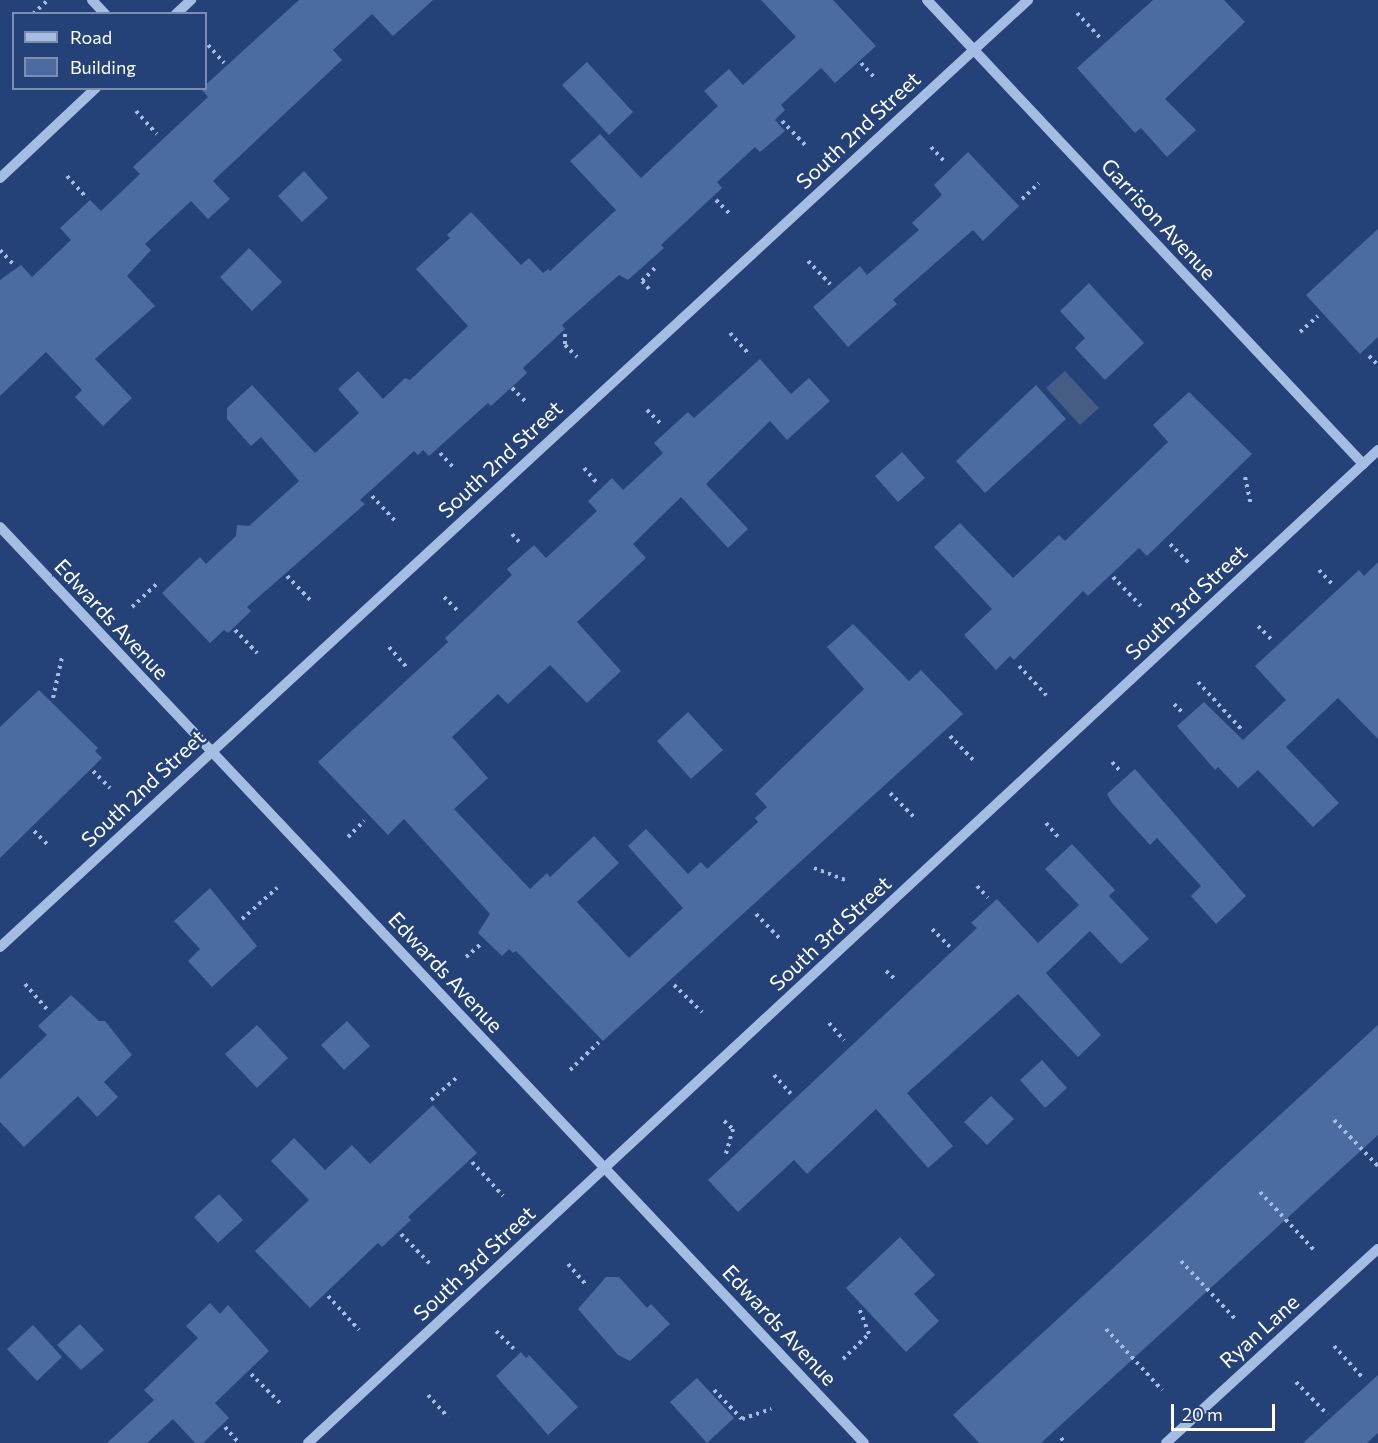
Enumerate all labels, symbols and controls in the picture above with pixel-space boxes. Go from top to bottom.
legend [12,12,207,90]
text: Road [70,26,112,48]
text: Building [70,56,136,78]
street label: South 2nd Street [791,66,925,194]
street label: Garrison Avenue [1096,153,1222,285]
street label: South 2nd Street [433,395,567,523]
street label: South 3rd Street [1120,539,1252,665]
street label: Edwards Avenue [50,553,174,685]
street label: South 2nd Street [76,724,210,852]
street label: South 3rd Street [764,870,896,996]
street label: Edwards Avenue [384,906,508,1038]
street label: South 3rd Street [408,1200,540,1326]
street label: Edwards Avenue [718,1259,842,1391]
street label: Ryan Lane [1214,1289,1304,1373]
scale bar [1174,1392,1278,1430]
text: 20 m [1182,1403,1223,1425]

